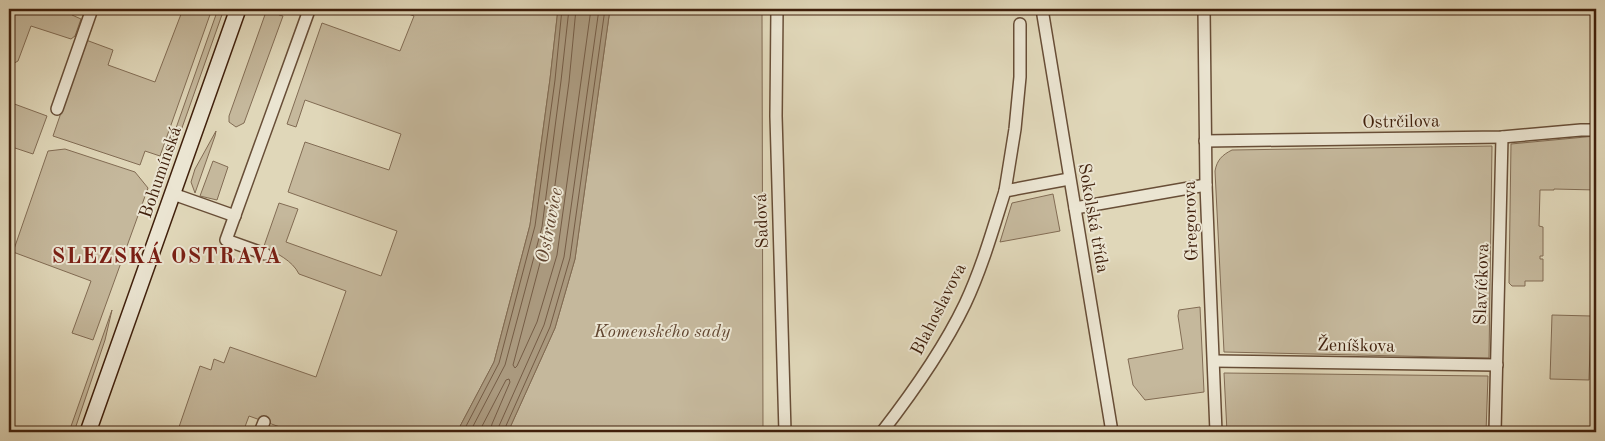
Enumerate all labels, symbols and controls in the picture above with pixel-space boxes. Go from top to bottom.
street label: Ostrčilova [1362,112,1440,132]
street label: Bohumínská [137,124,185,220]
street label: Sokolská třída [1074,162,1112,275]
street label: Gregorova [1181,180,1201,262]
water label: Ostravice [534,186,567,265]
street label: Sadová [752,193,772,249]
district label: SLEZSKÁ OSTRAVA [52,241,282,268]
street label: Slavíčkova [1472,243,1492,325]
street label: Blahoslavova [908,260,970,358]
park label: Komenského sady [593,323,731,341]
street label: Ženíškova [1317,332,1395,356]

